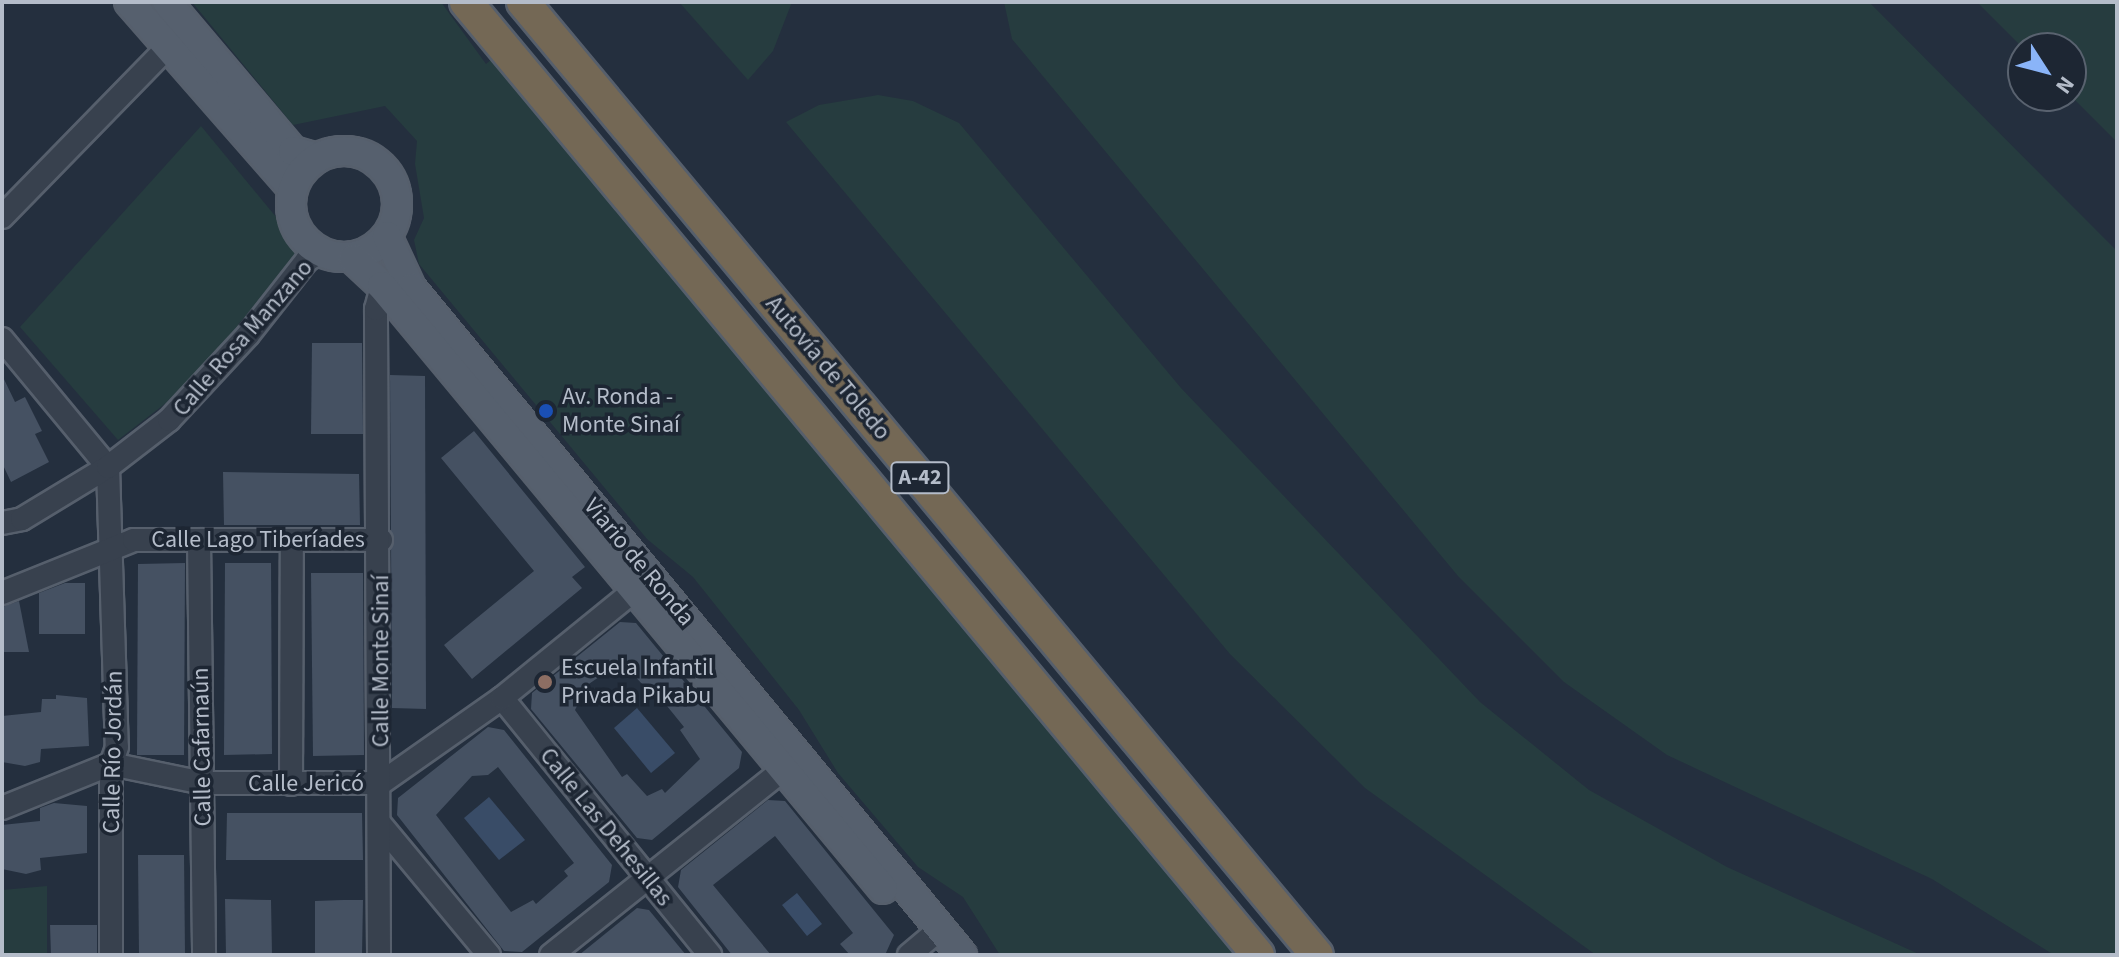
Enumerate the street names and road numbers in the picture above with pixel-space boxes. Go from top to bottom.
street label: Calle Rosa Manzano [167,254,319,422]
street label: Autovía de Toledo [759,290,897,446]
road number: A-42 [890,460,950,496]
street label: Viario de Ronda [577,492,701,632]
street label: Calle Lago Tiberíades [151,526,365,554]
street label: Calle Monte Sinaí [367,575,395,747]
street label: Calle Cafarnaún [186,667,218,827]
street label: Calle Río Jordán [97,670,129,834]
street label: Calle Las Dehesillas [533,742,679,912]
street label: Calle Jericó [248,770,364,798]

